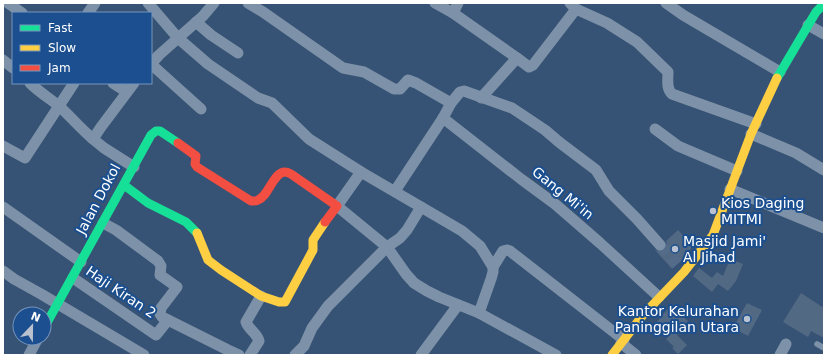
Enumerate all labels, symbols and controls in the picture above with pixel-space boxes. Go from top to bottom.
legend [12,12,152,84]
text: Fast [48,21,72,35]
text: Slow [48,41,76,55]
text: Jam [47,61,71,75]
street label: Jalan Dokol [72,161,123,238]
street label: Gang Mi'in [529,163,597,223]
place label: Kios Daging MITMI [721,195,804,227]
marker: Kios Daging MITMI [708,206,718,216]
place label: Masjid Jami' Al Jihad [683,233,766,265]
marker: Masjid Jami' Al Jihad [670,244,680,254]
street label: Haji Kiran 2 [83,263,159,321]
place label: Kantor Kelurahan Paninggilan Utara [615,303,739,335]
north arrow [12,306,52,346]
text: N [29,309,42,325]
marker: Kantor Kelurahan Paninggilan Utara [742,314,752,324]

